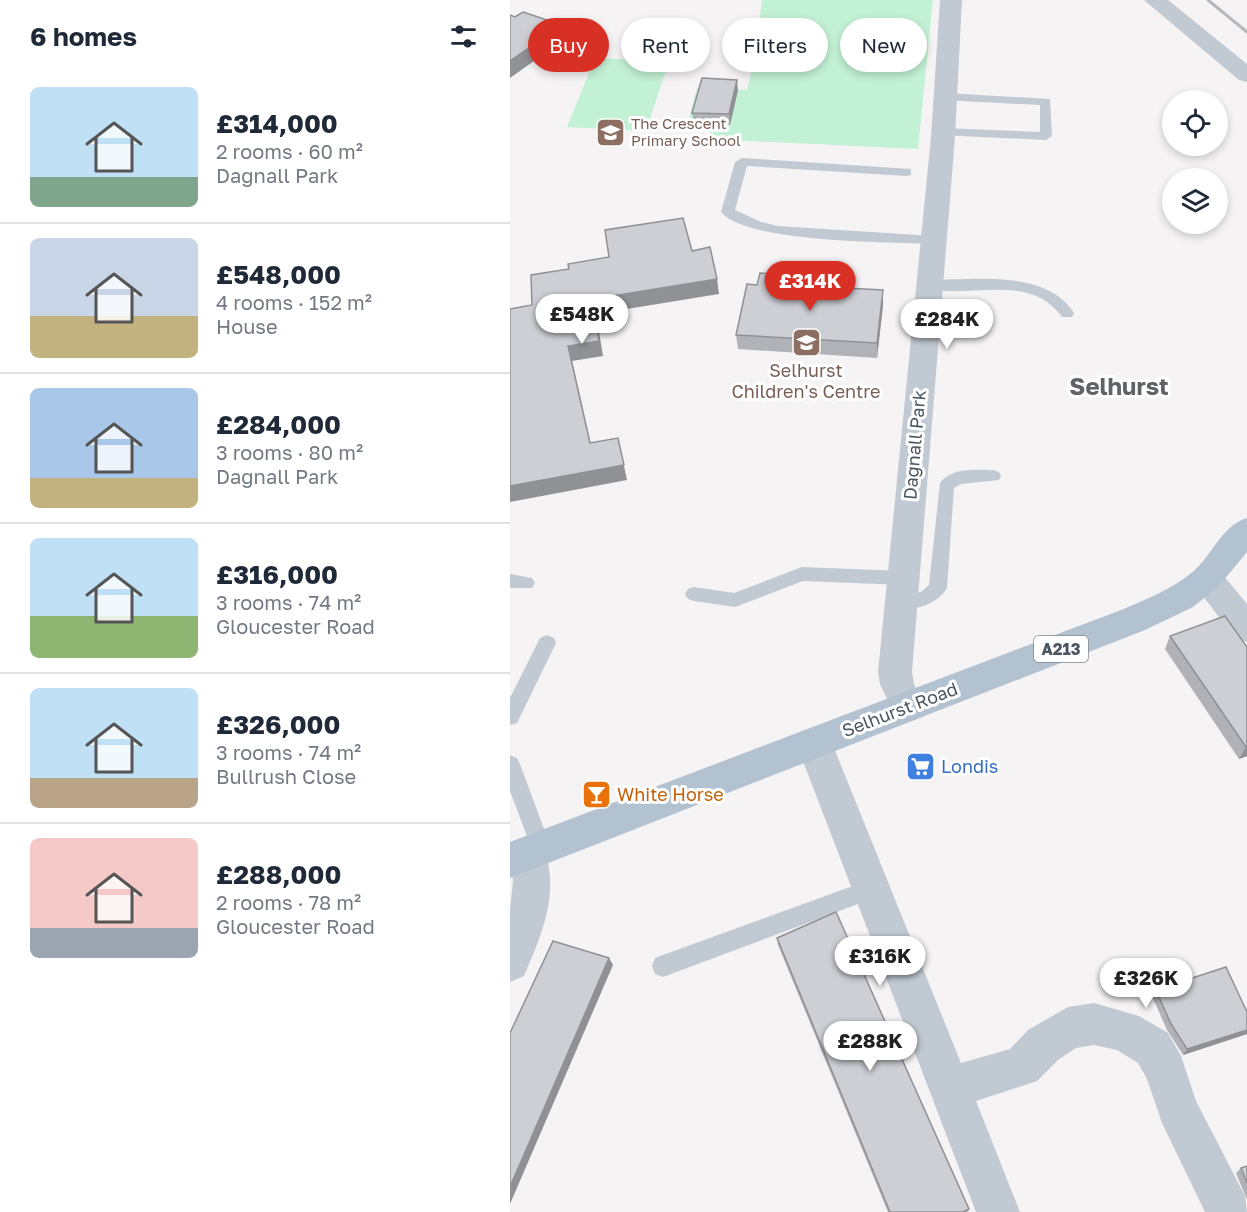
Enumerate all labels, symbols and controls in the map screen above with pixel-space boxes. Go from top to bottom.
chip: Buy [528,18,609,72]
chip: Rent [621,18,710,72]
chip: Filters [722,18,828,72]
chip: New [840,18,927,72]
icon: filters [447,20,480,53]
text: 6 homes [30,21,137,52]
map controls [1162,90,1228,234]
button: locate [1162,90,1228,156]
text: £314,000 [216,108,338,139]
icon: home [78,111,150,183]
place label: The Crescent Primary School [631,114,741,149]
school or university icon: The Crescent Primary School [594,117,626,149]
text: 2 rooms · 60 m² [216,139,363,163]
text: Dagnall Park [216,163,338,187]
button: layers [1162,168,1228,234]
text: £548,000 [216,259,341,290]
pin: £314K [768,261,852,312]
icon: home [78,262,150,334]
text: £314K [779,268,841,292]
text: 4 rooms · 152 m² [216,290,372,314]
pin: £548K [540,294,624,345]
pin: £284K [905,299,989,350]
text: £548K [549,301,615,325]
text: £284K [914,306,980,330]
text: House [216,314,278,338]
school or university icon: Selhurst Children's Centre [790,326,822,358]
place label: Selhurst Children's Centre [731,359,881,402]
district label: Selhurst [1069,371,1169,400]
street label: Dagnall Park [898,389,930,501]
text: £284,000 [216,409,341,440]
icon: home [78,412,150,484]
text: 3 rooms · 80 m² [216,440,363,464]
text: Dagnall Park [216,464,338,488]
text: £316,000 [216,559,338,590]
icon: home [78,562,150,634]
text: 3 rooms · 74 m² [216,590,361,614]
text: Gloucester Road [216,614,375,638]
road number: A213 [1034,636,1088,662]
street label: Selhurst Road [839,677,961,741]
text: £326,000 [216,709,340,740]
icon: home [78,712,150,784]
text: 3 rooms · 74 m² [216,740,361,764]
supermarket icon: Londis [904,751,936,783]
place label: Londis [941,755,998,777]
text: Bullrush Close [216,764,356,788]
bar icon: White Horse [580,779,612,811]
place label: White Horse [617,783,724,805]
text: £288,000 [216,859,341,890]
icon: home [78,862,150,934]
text: 2 rooms · 78 m² [216,890,361,914]
text: Gloucester Road [216,914,375,938]
pin: £316K [838,936,922,987]
text: £316K [849,943,911,967]
pin: £326K [1104,958,1188,1009]
text: £326K [1114,965,1178,989]
pin: £288K [828,1021,912,1072]
text: £288K [837,1028,903,1052]

